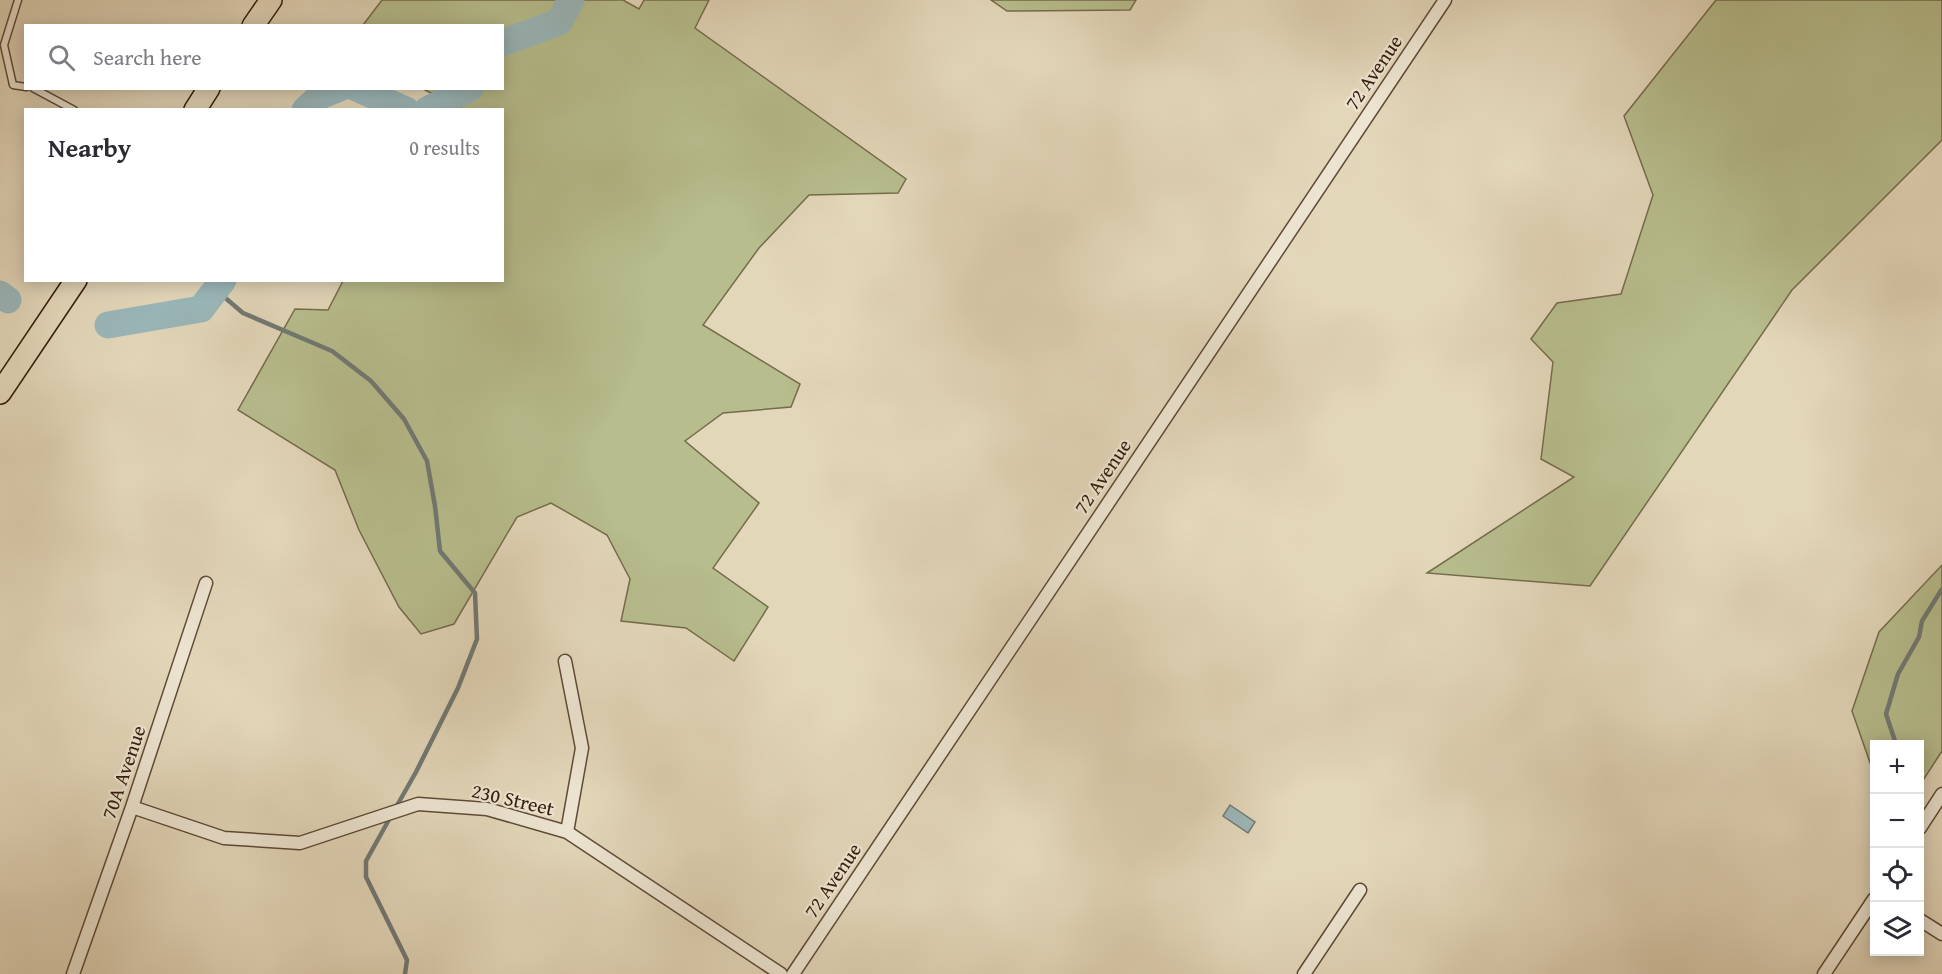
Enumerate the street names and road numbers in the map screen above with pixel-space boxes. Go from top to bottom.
street label: 72 Avenue [1337,29,1409,115]
street label: 72 Avenue [1066,433,1138,519]
street label: 70A Avenue [93,721,153,823]
street label: 230 Street [469,775,557,823]
street label: 72 Avenue [796,837,868,923]

